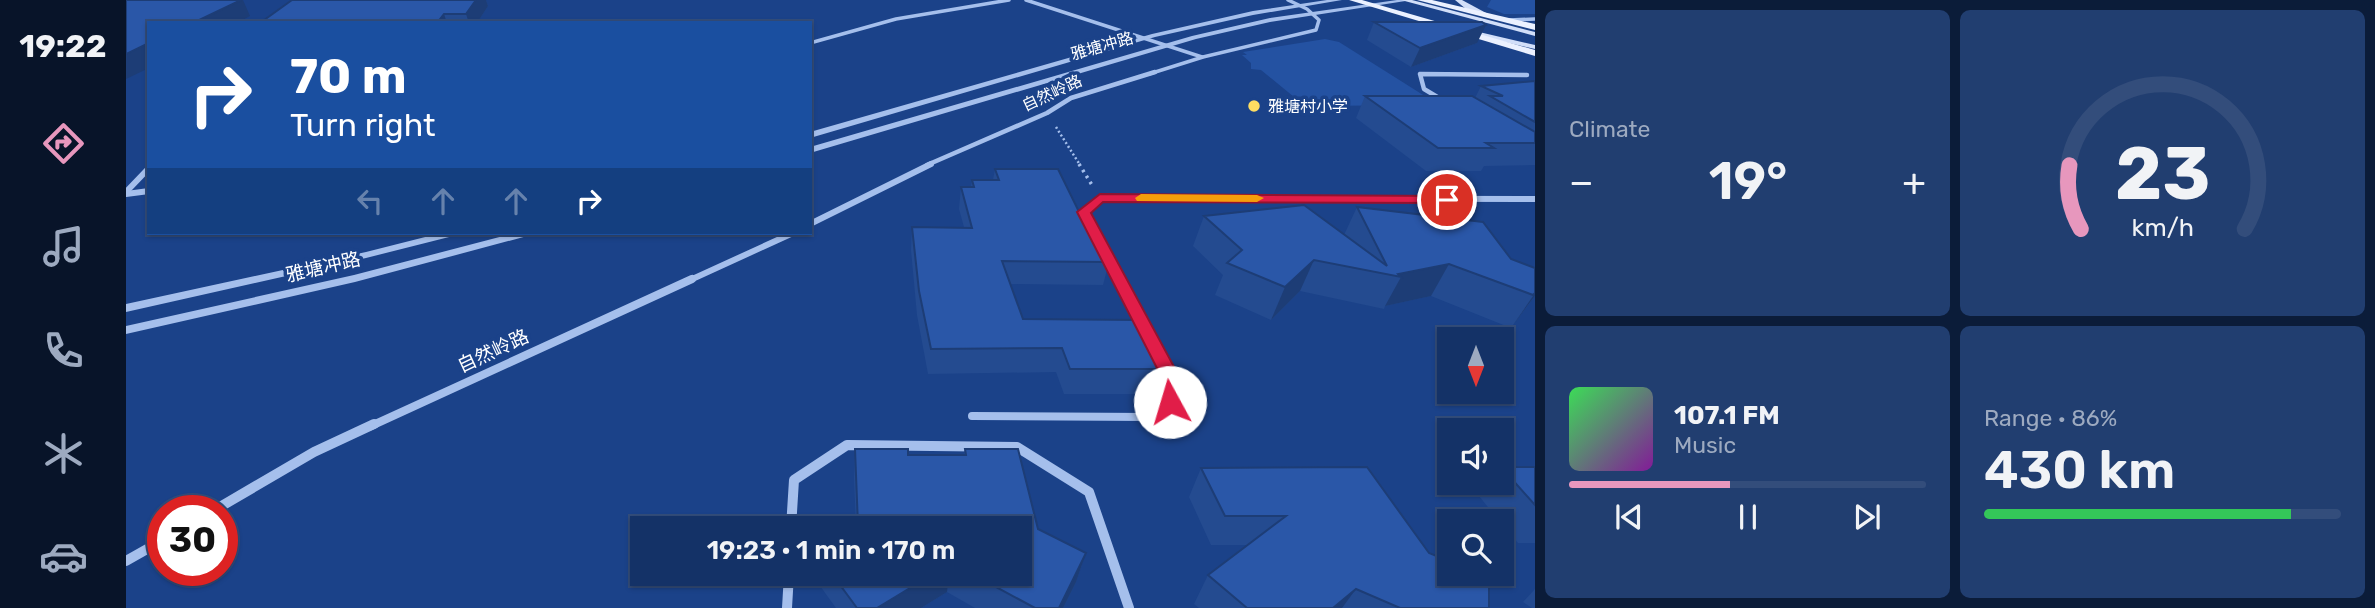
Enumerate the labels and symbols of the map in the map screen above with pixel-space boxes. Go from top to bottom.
street label: 雅塘冲路 [1069,28,1135,64]
street label: 自然岭路 [1019,71,1085,115]
place label: 雅塘村小学 [1268,97,1348,116]
marker: 雅塘村小学 [1246,98,1262,114]
pin [1417,170,1477,230]
street label: 雅塘冲路 [283,247,363,287]
street label: 自然岭路 [454,325,532,377]
north arrow [1437,327,1514,404]
position arrow [1133,365,1207,439]
speed limit sign: 30 [147,495,238,586]

